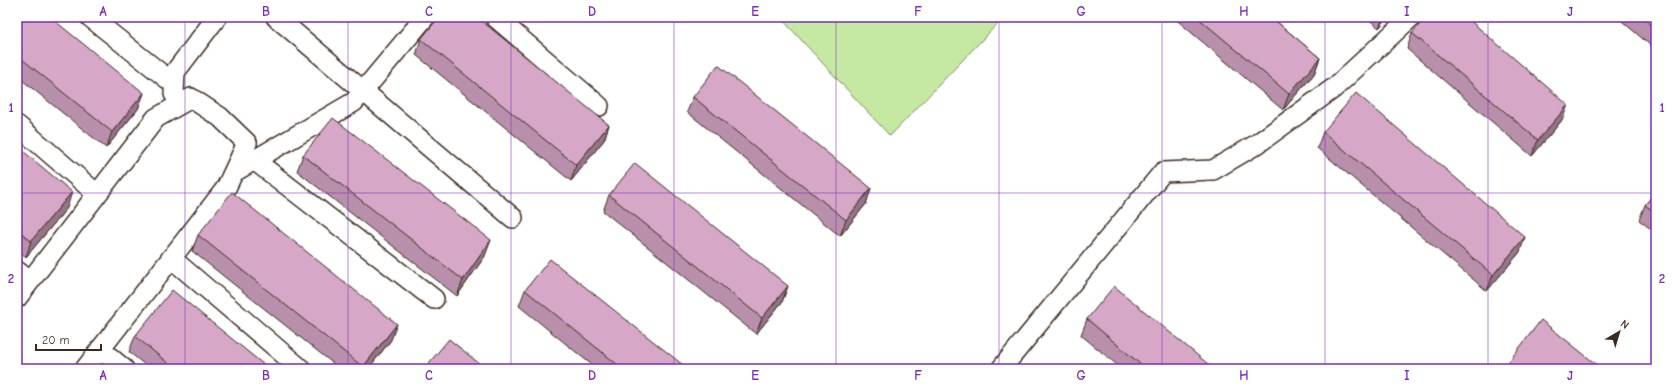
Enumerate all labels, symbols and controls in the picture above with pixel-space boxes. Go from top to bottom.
text: A [99,4,107,19]
text: B [262,4,270,19]
text: C [425,4,433,19]
text: D [588,4,596,19]
text: E [751,4,759,19]
text: F [914,4,922,19]
text: G [1076,4,1086,19]
text: H [1239,4,1249,19]
text: I [1404,4,1410,19]
text: J [1567,4,1573,19]
text: 1 [8,100,14,115]
text: 1 [1659,100,1665,115]
text: 2 [8,271,14,286]
text: 2 [1659,271,1665,286]
north arrow [1599,312,1639,352]
text: N [1618,317,1632,332]
scale bar [36,326,101,352]
text: 20 m [42,333,70,347]
text: A [99,368,107,383]
text: B [262,368,270,383]
text: C [425,368,433,383]
text: D [588,368,596,383]
text: E [751,368,759,383]
text: F [914,368,922,383]
text: G [1076,368,1086,383]
text: H [1239,368,1249,383]
text: I [1404,368,1410,383]
text: J [1567,368,1573,383]

